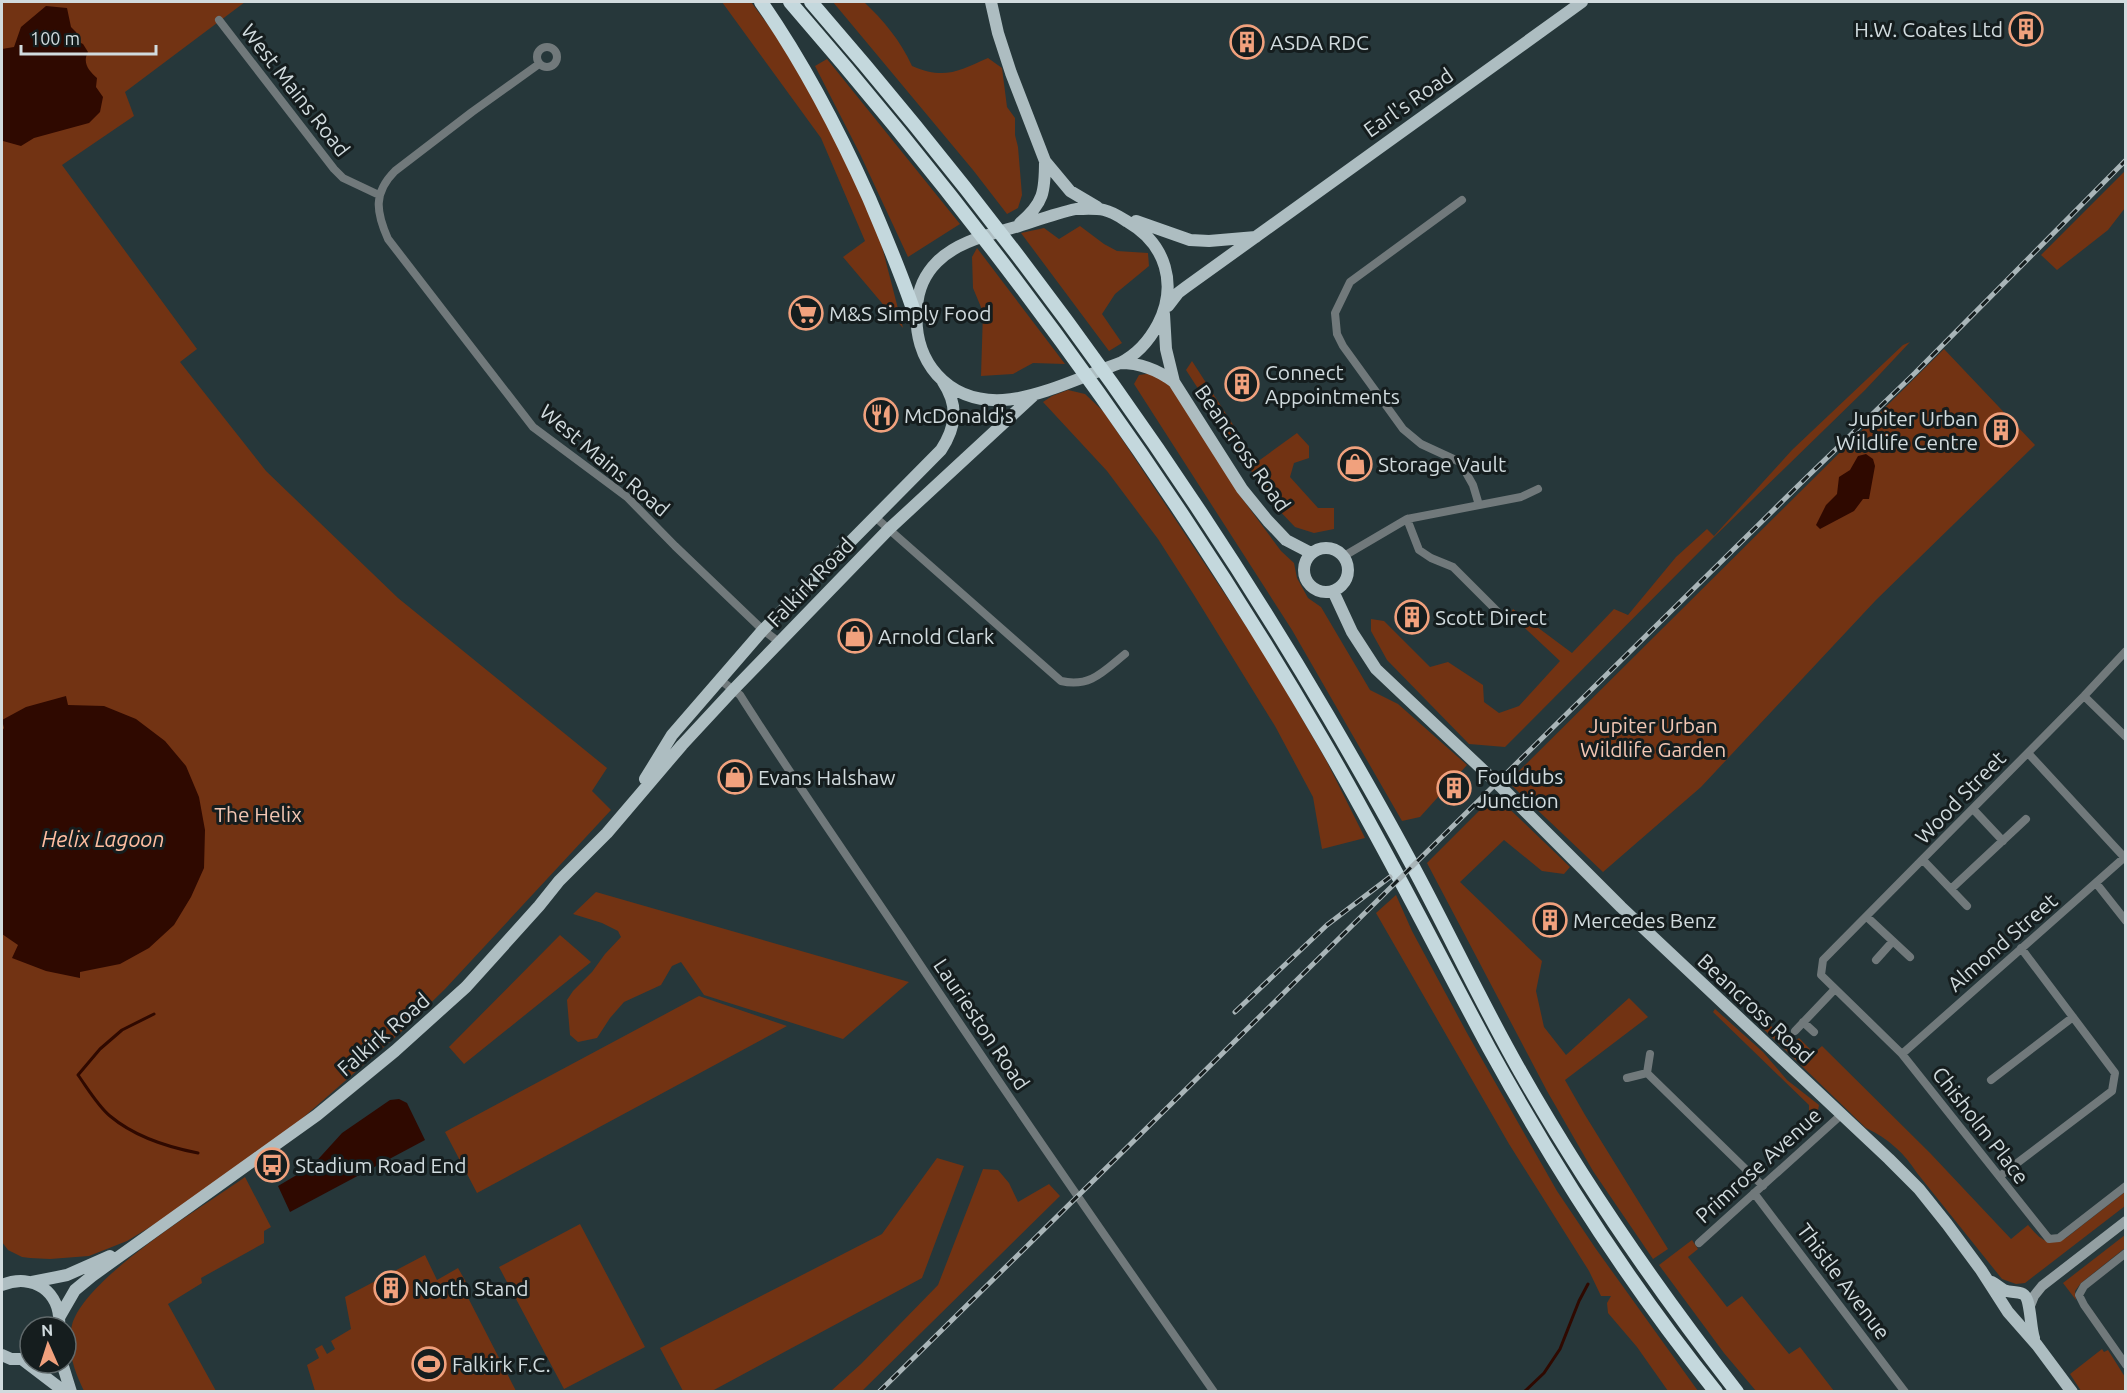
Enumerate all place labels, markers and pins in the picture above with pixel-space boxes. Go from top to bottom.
building icon: H.W. Coates Ltd [2008,11,2044,47]
place label: H.W. Coates Ltd [1854,17,2003,41]
building icon: ASDA RDC [1229,24,1265,60]
place label: ASDA RDC [1270,30,1369,54]
supermarket icon: M&S Simply Food [788,295,824,331]
place label: M&S Simply Food [829,301,992,325]
place label: Connect Appointments [1265,360,1400,408]
building icon: Connect Appointments [1224,366,1260,402]
restaurant icon: McDonald's [863,397,899,433]
place label: McDonald's [904,403,1014,427]
place label: Jupiter Urban Wildlife Centre [1836,406,1978,454]
building icon: Jupiter Urban Wildlife Centre [1983,412,2019,448]
shop icon: Storage Vault [1337,446,1373,482]
place label: Storage Vault [1378,452,1506,476]
building icon: Scott Direct [1394,599,1430,635]
place label: Scott Direct [1435,605,1547,629]
shop icon: Arnold Clark [837,618,873,654]
place label: Arnold Clark [878,624,995,648]
shop icon: Evans Halshaw [717,759,753,795]
place label: Fouldubs Junction [1477,764,1563,812]
place label: Evans Halshaw [758,765,896,789]
building icon: Fouldubs Junction [1436,770,1472,806]
building icon: Mercedes Benz [1532,902,1568,938]
place label: Mercedes Benz [1573,908,1716,932]
bus stop icon: Stadium Road End [254,1147,290,1183]
place label: Stadium Road End [295,1153,467,1177]
building icon: North Stand [373,1270,409,1306]
place label: North Stand [414,1276,529,1300]
sports icon: Falkirk F.C. [411,1346,447,1382]
place label: Falkirk F.C. [452,1352,551,1376]

